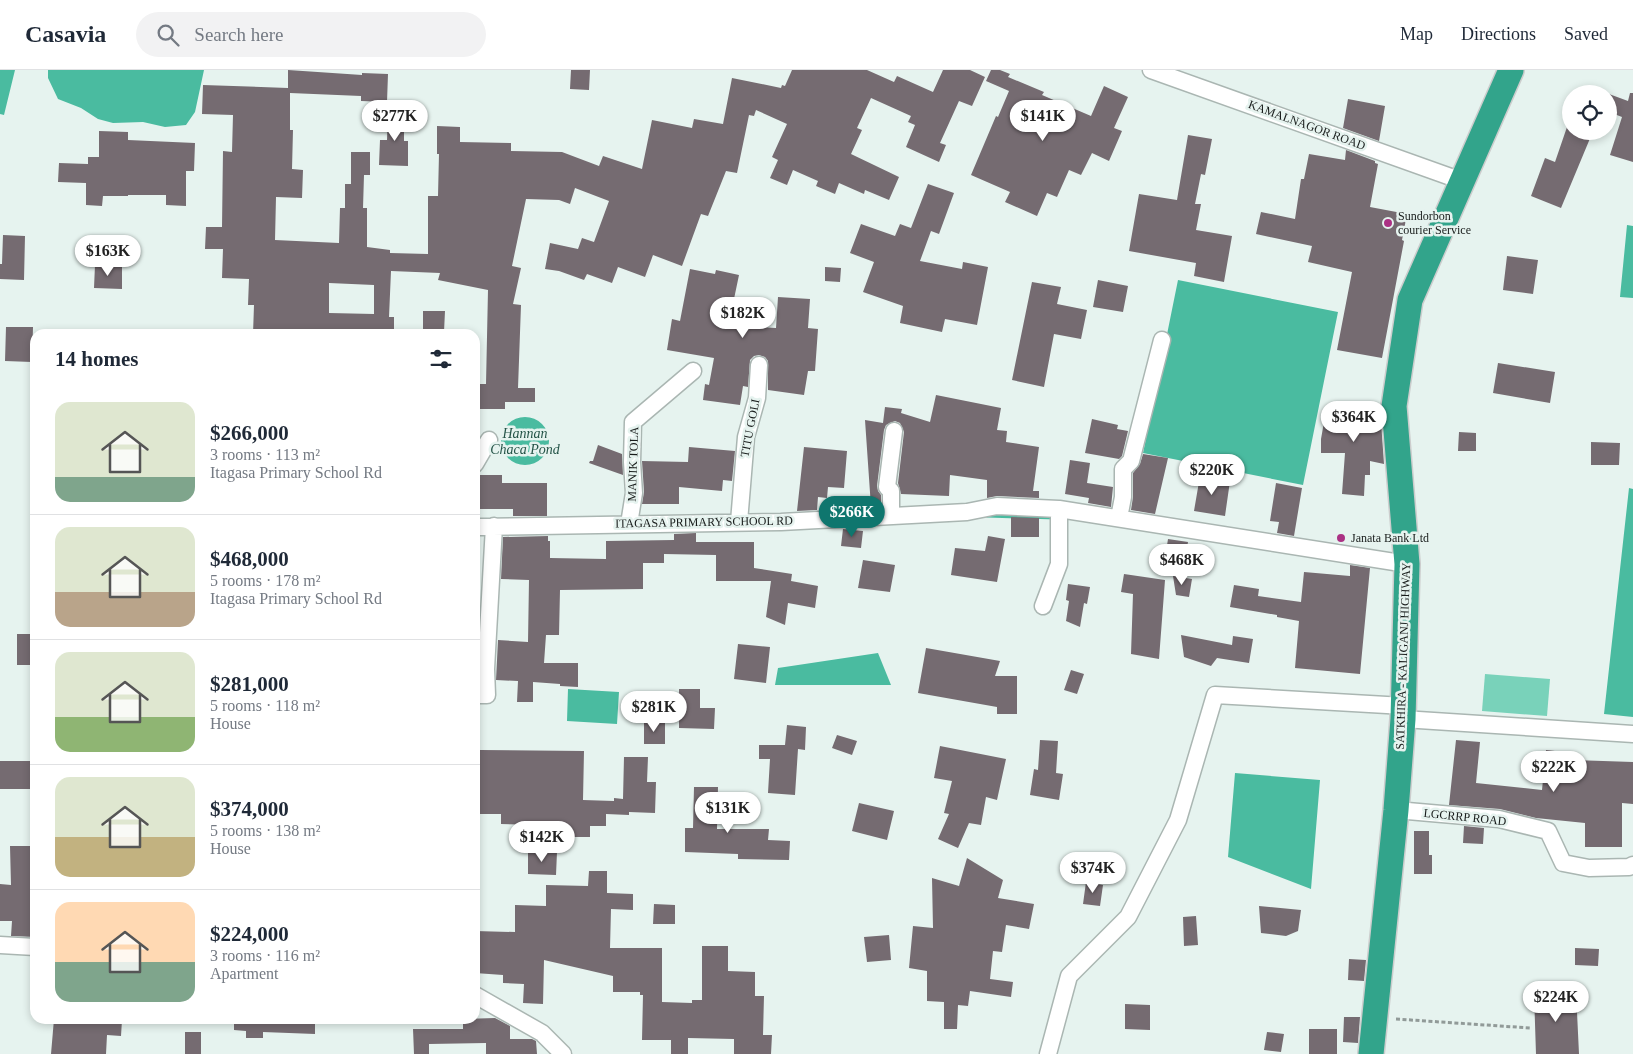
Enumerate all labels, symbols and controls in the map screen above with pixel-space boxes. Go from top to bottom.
search box [136,12,486,57]
text: Casavia [25,21,106,47]
icon: search [154,21,182,49]
text: Search here [194,24,283,45]
text: Map [1400,24,1433,44]
text: Directions [1461,24,1536,44]
text: Saved [1564,24,1608,44]
map controls [1562,85,1617,140]
button: locate [1562,85,1617,140]
street label: KAMALNAGOR ROAD [1246,97,1368,153]
pin: $277K [360,100,430,142]
pin: $141K [1008,100,1078,142]
text: $277K [373,107,417,124]
text: $141K [1021,107,1065,124]
place label: Sundorbon courier Service [1398,209,1471,237]
marker: Sundorbon courier Service [1382,217,1394,229]
pin: $163K [73,234,143,277]
text: $163K [86,242,130,259]
pin: $182K [708,296,778,339]
text: $182K [721,304,765,321]
icon: filters [427,345,455,373]
text: 14 homes [55,347,138,371]
street label: TITU GOLI [738,398,762,458]
pin: $364K [1319,400,1389,443]
text: $364K [1332,408,1376,425]
text: $266,000 [210,421,289,445]
icon: home [95,422,155,482]
water label: Hannan Chaca Pond [490,426,561,457]
street label: MANIK TOLA [625,426,641,502]
text: 3 rooms · 113 m² [210,446,320,463]
pin: $220K [1177,454,1247,496]
text: $220K [1190,461,1234,478]
text: Itagasa Primary School Rd [210,464,382,481]
pin: $266K [817,496,887,538]
text: $266K [830,503,874,520]
street label: ITAGASA PRIMARY SCHOOL RD [615,513,793,531]
place label: Janata Bank Ltd [1351,531,1429,545]
marker: Janata Bank Ltd [1335,532,1347,544]
pin: $468K [1147,544,1217,586]
icon: home [95,547,155,607]
text: $468,000 [210,547,289,571]
text: $468K [1160,551,1204,568]
street label: SATKHIRA - KALIGANJ HIGHWAY [1393,562,1413,750]
text: 5 rooms · 178 m² [210,572,321,589]
text: Itagasa Primary School Rd [210,590,382,607]
icon: home [95,672,155,732]
text: $281,000 [210,672,289,696]
pin: $281K [619,690,689,733]
text: 5 rooms · 118 m² [210,697,320,714]
text: $281K [632,698,676,715]
text: House [210,715,251,732]
pin: $222K [1519,750,1589,793]
text: $222K [1532,758,1576,775]
pin: $131K [693,792,763,834]
icon: home [95,797,155,857]
text: $374,000 [210,797,289,821]
text: $131K [706,799,750,816]
street label: LGCRRP ROAD [1423,806,1507,828]
pin: $142K [507,820,577,863]
text: 5 rooms · 138 m² [210,822,321,839]
text: $142K [520,828,564,845]
text: House [210,840,251,857]
pin: $374K [1058,852,1128,894]
text: $374K [1071,859,1115,876]
icon: home [95,922,155,982]
text: $224,000 [210,922,289,946]
text: 3 rooms · 116 m² [210,947,320,964]
text: Apartment [210,965,278,982]
pin: $224K [1521,980,1591,1023]
text: $224K [1534,988,1578,1005]

